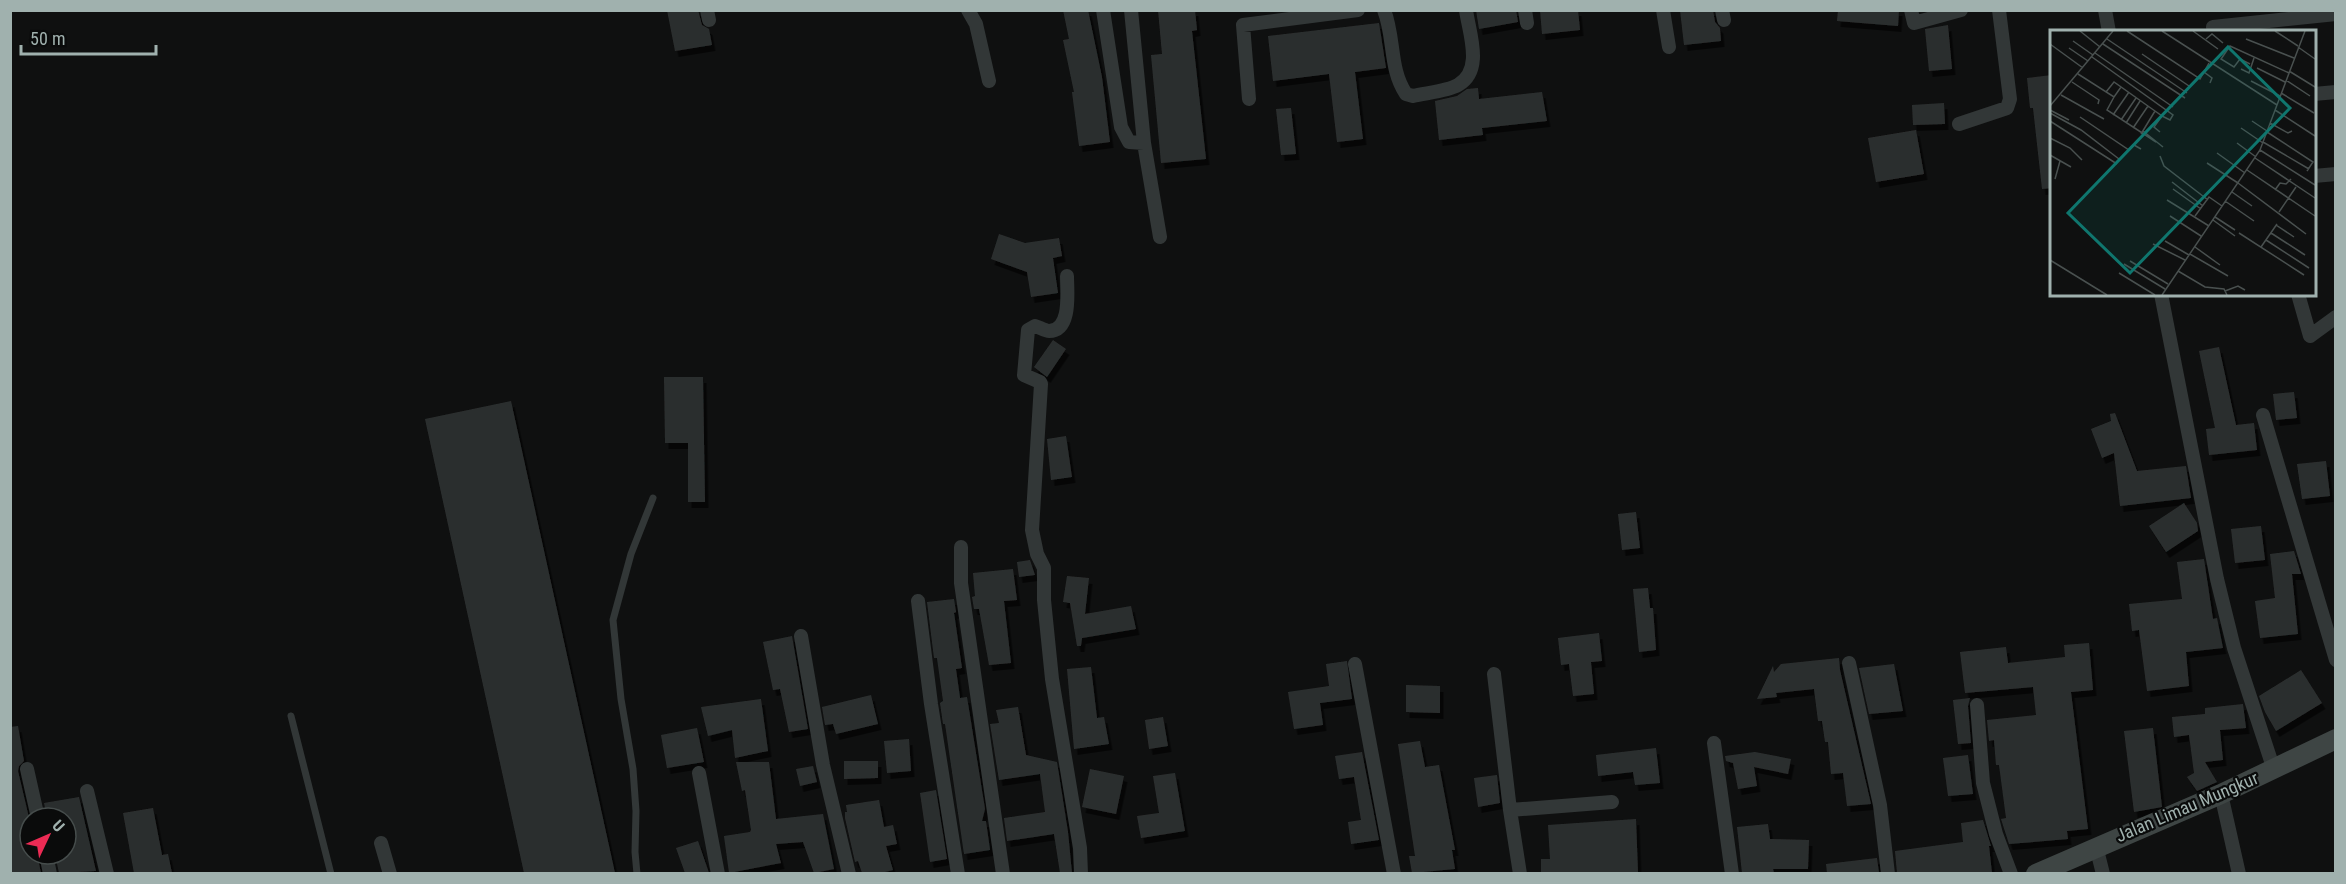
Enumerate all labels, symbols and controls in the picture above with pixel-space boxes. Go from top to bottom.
scale bar [21,18,156,56]
text: 50 m [30,28,65,49]
inset map [2050,30,2316,296]
street label: Jalan Limau Mungkur [2112,767,2262,846]
north arrow [18,806,78,866]
text: U [48,816,68,836]

